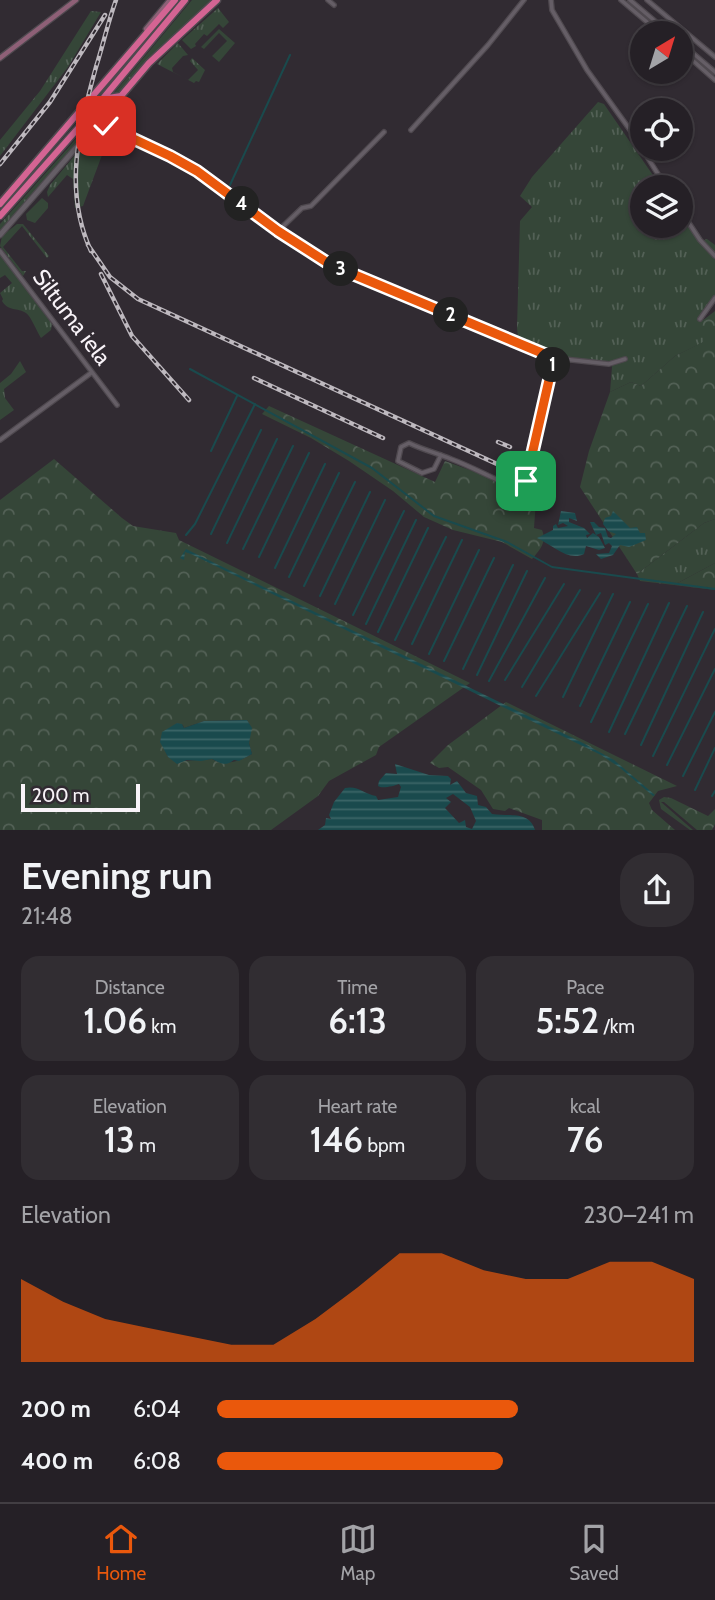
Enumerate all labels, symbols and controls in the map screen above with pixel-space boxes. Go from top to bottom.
north arrow [630,21,693,84]
map controls [630,21,693,238]
pin [76,96,136,156]
button: locate [630,98,693,161]
icon: check [87,107,125,145]
button: layers [630,175,693,238]
pin: 4 [224,186,260,222]
text: 4 [236,192,247,215]
pin: 3 [324,252,358,286]
text: 3 [335,257,346,280]
street label: Siltuma iela [27,264,117,370]
pin: 2 [434,298,468,332]
text: 2 [445,303,456,326]
pin: 1 [536,348,570,382]
text: 1 [549,353,556,376]
pin [496,451,556,511]
icon: arrive [507,462,545,500]
scale bar [21,781,140,813]
text: 200 m [32,784,89,807]
text: Evening run [21,852,213,899]
button: share [620,853,694,927]
text: 21:48 [21,902,73,930]
text: Distance [95,976,165,999]
text: Time [337,976,378,999]
text: Pace [566,976,604,999]
text: 1.06 [83,999,147,1042]
text: 6:13 [328,999,387,1042]
text: 5:52 [535,999,599,1042]
text: km [147,1015,177,1038]
text: /km [599,1015,635,1038]
text: Elevation [93,1095,167,1118]
text: Heart rate [318,1095,397,1118]
text: kcal [570,1095,600,1118]
text: 13 [104,1118,135,1161]
text: 146 [310,1118,363,1161]
text: 76 [567,1118,604,1161]
text: m [135,1134,156,1157]
text: bpm [363,1134,405,1157]
text: Elevation [21,1201,111,1229]
text: 230–241 m [583,1201,694,1229]
text: 200 m [21,1395,91,1423]
text: 6:04 [133,1395,180,1423]
text: 400 m [21,1447,93,1475]
text: 6:08 [133,1447,181,1475]
tab: Home [96,1520,146,1585]
tab: Map [339,1520,377,1585]
tab: Saved [569,1520,619,1585]

